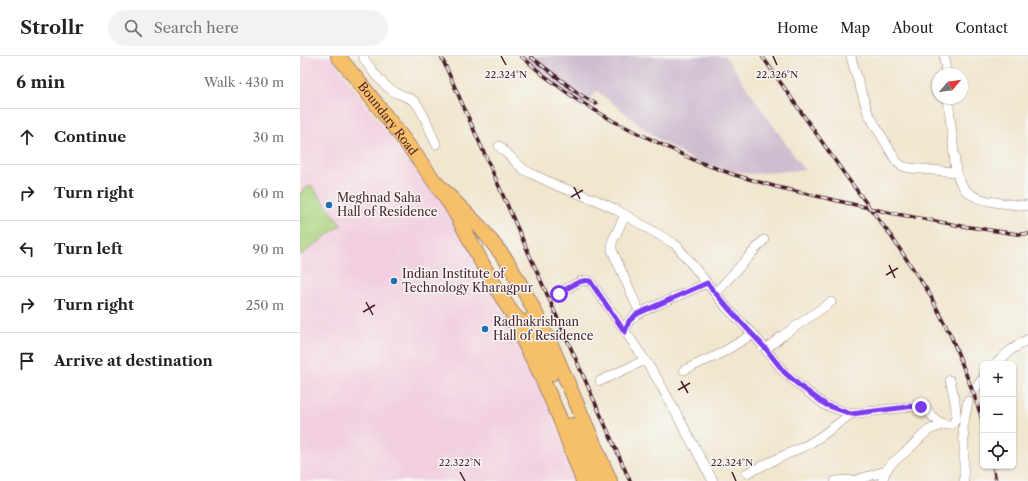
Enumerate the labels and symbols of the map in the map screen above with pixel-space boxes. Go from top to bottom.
text: 22.324°N [485,68,527,81]
text: 22.326°N [756,68,798,81]
north arrow [932,68,968,104]
street label: Boundary Road [355,79,422,159]
place label: Meghnad Saha Hall of Residence [337,190,438,219]
marker: Meghnad Saha Hall of Residence [324,200,334,210]
place label: Indian Institute of Technology Kharagpur [402,266,533,295]
marker: Indian Institute of Technology Kharagpur [389,276,399,286]
route start [550,285,568,303]
place label: Radhakrishnan Hall of Residence [493,314,594,343]
marker: Radhakrishnan Hall of Residence [480,324,490,334]
route end [912,398,930,416]
text: 22.322°N [439,456,481,469]
text: 22.324°N [711,456,753,469]

